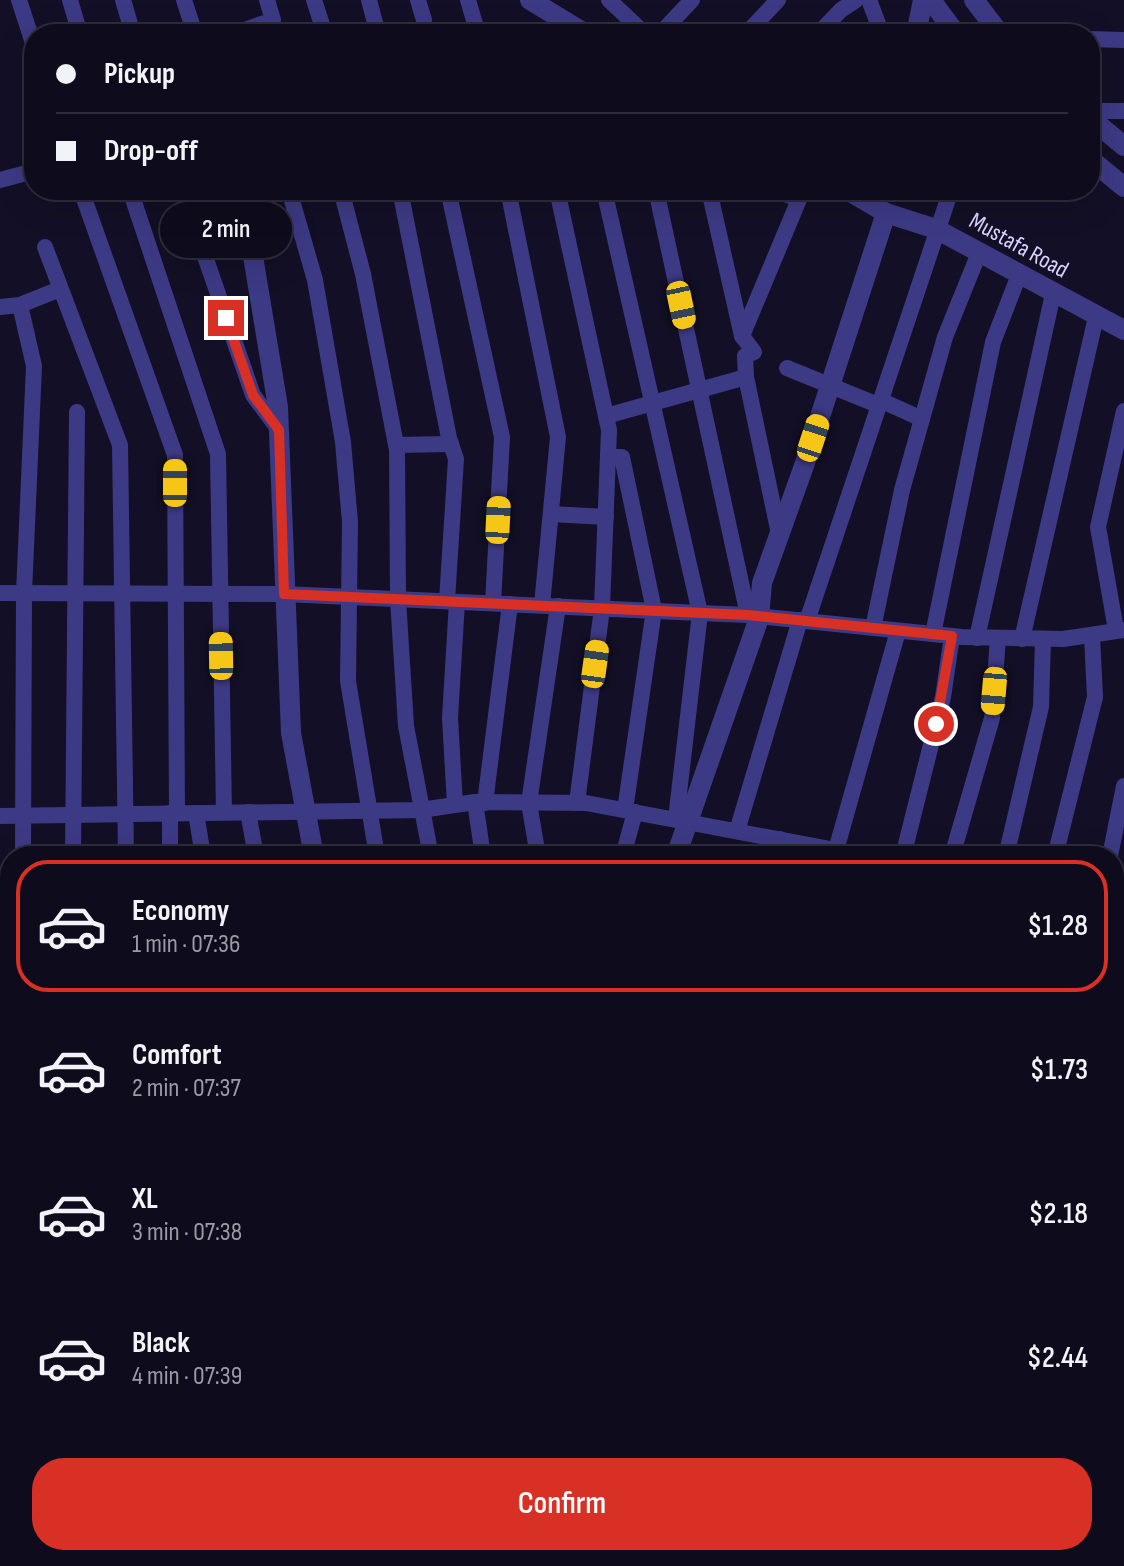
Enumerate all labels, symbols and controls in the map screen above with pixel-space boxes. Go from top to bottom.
text: Pickup [104,56,175,92]
text: Drop-off [104,133,198,169]
callout: 2 min [160,202,292,258]
street label: Mustafa Road [964,206,1073,285]
text: 2 min [202,214,250,245]
car [664,279,698,331]
route end [208,300,244,336]
car [794,411,832,465]
car [163,459,187,507]
car [485,495,511,545]
car [209,632,233,680]
car [580,639,610,689]
car [980,666,1008,716]
route start [918,706,954,742]
icon: car [36,890,108,962]
text: Economy [132,893,229,929]
text: $1.28 [1027,908,1088,944]
text: 1 min · 07:36 [132,929,240,960]
icon: car [36,1034,108,1106]
text: Comfort [132,1037,222,1073]
text: $1.73 [1030,1052,1088,1088]
text: 2 min · 07:37 [132,1073,241,1104]
icon: car [36,1178,108,1250]
text: XL [132,1181,158,1217]
text: $2.18 [1028,1196,1088,1232]
text: 3 min · 07:38 [132,1217,242,1248]
icon: car [36,1322,108,1394]
text: Black [132,1325,190,1361]
text: $2.44 [1027,1340,1088,1376]
text: 4 min · 07:39 [132,1361,242,1392]
button: Confirm [32,1458,1092,1550]

